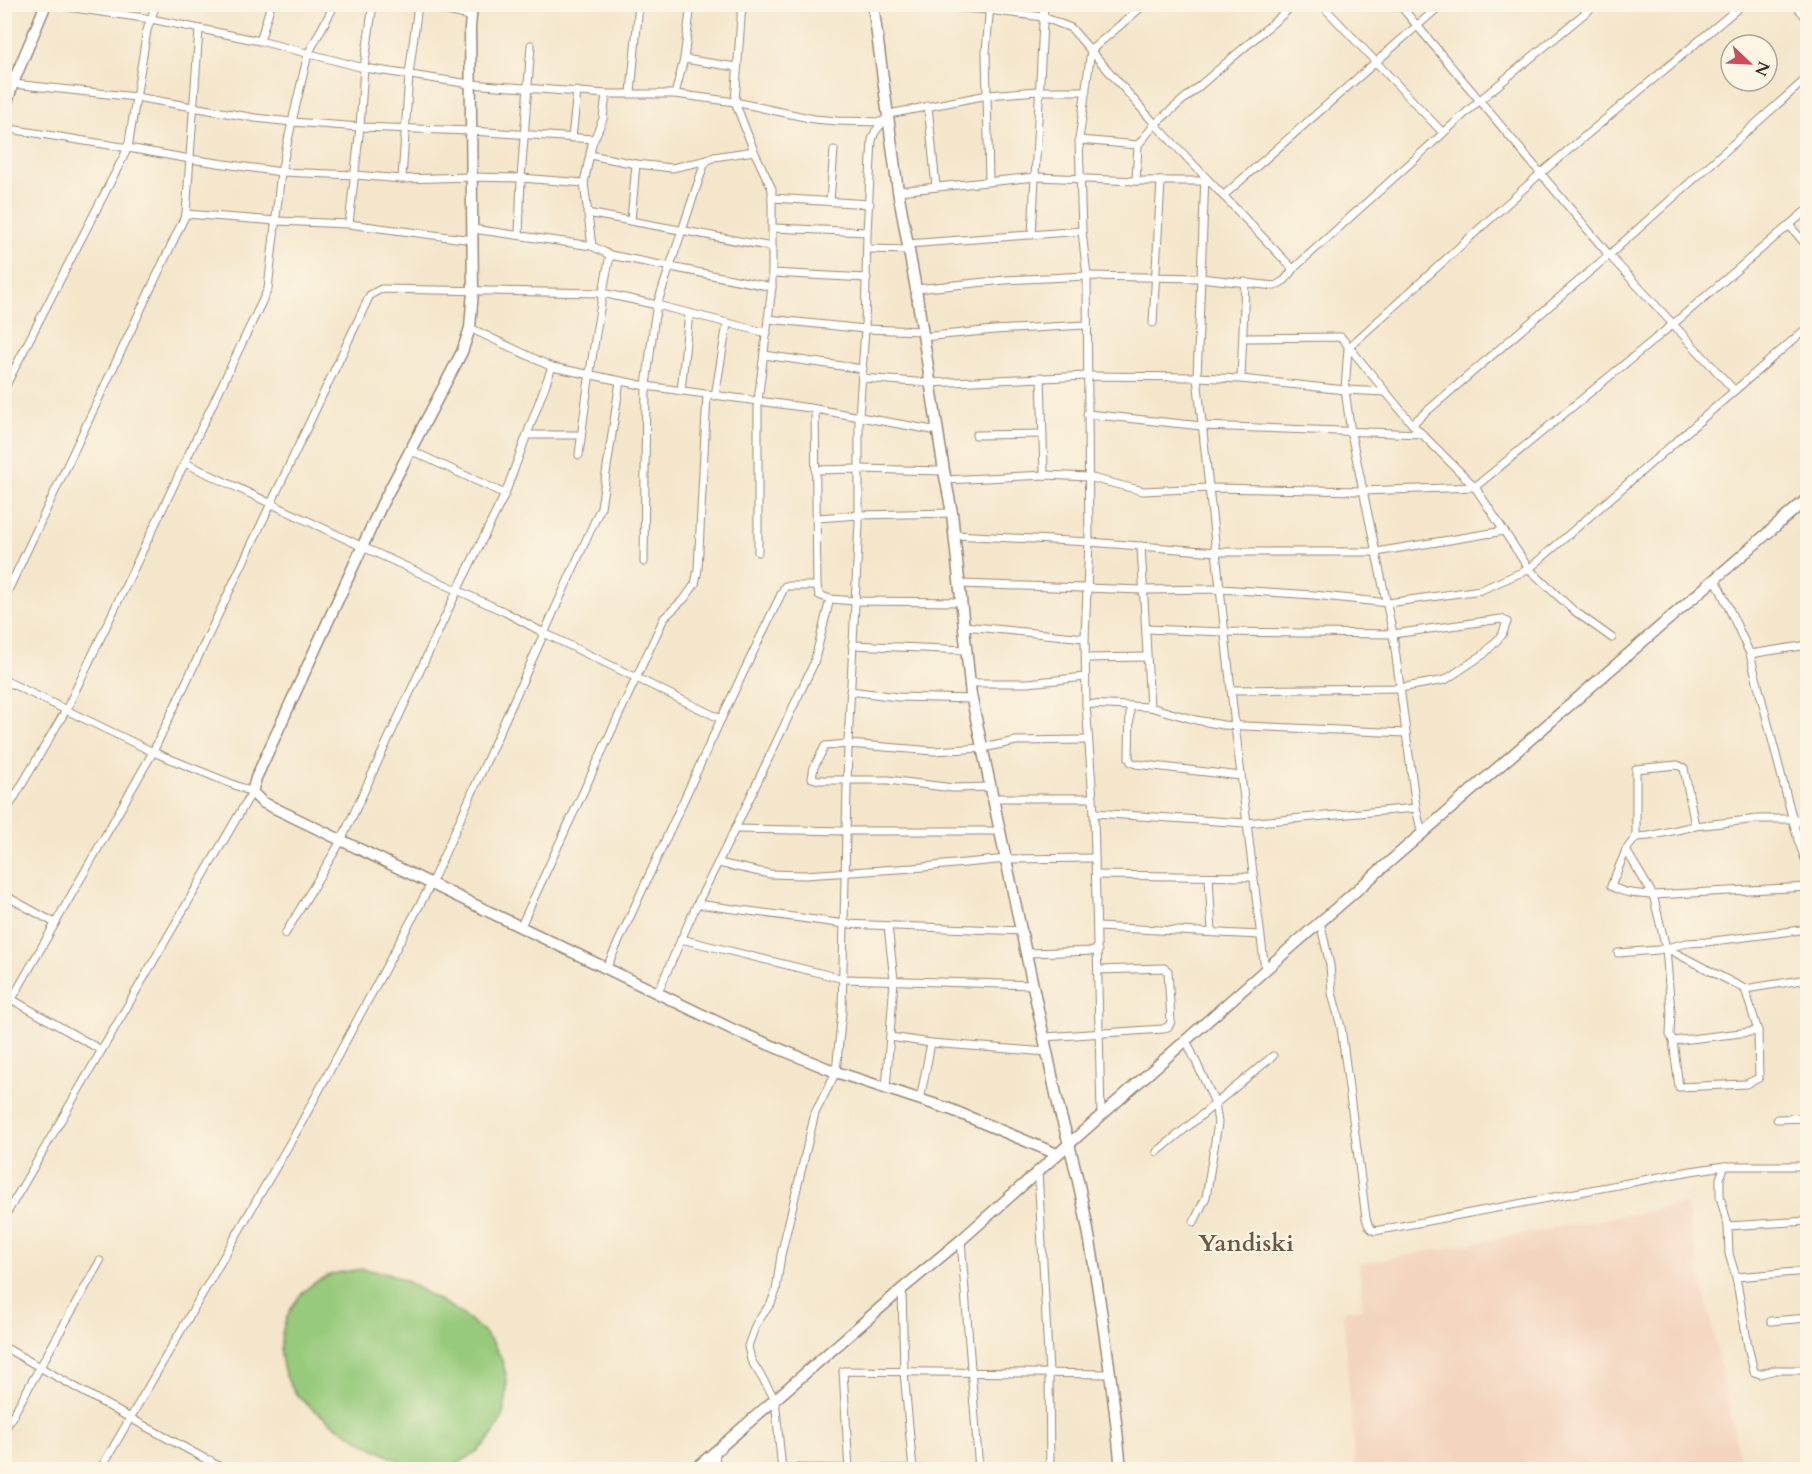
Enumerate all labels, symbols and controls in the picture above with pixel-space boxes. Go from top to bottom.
north arrow [1719,33,1779,93]
text: N [1749,58,1775,79]
district label: Yandiski [1198,1227,1294,1260]

